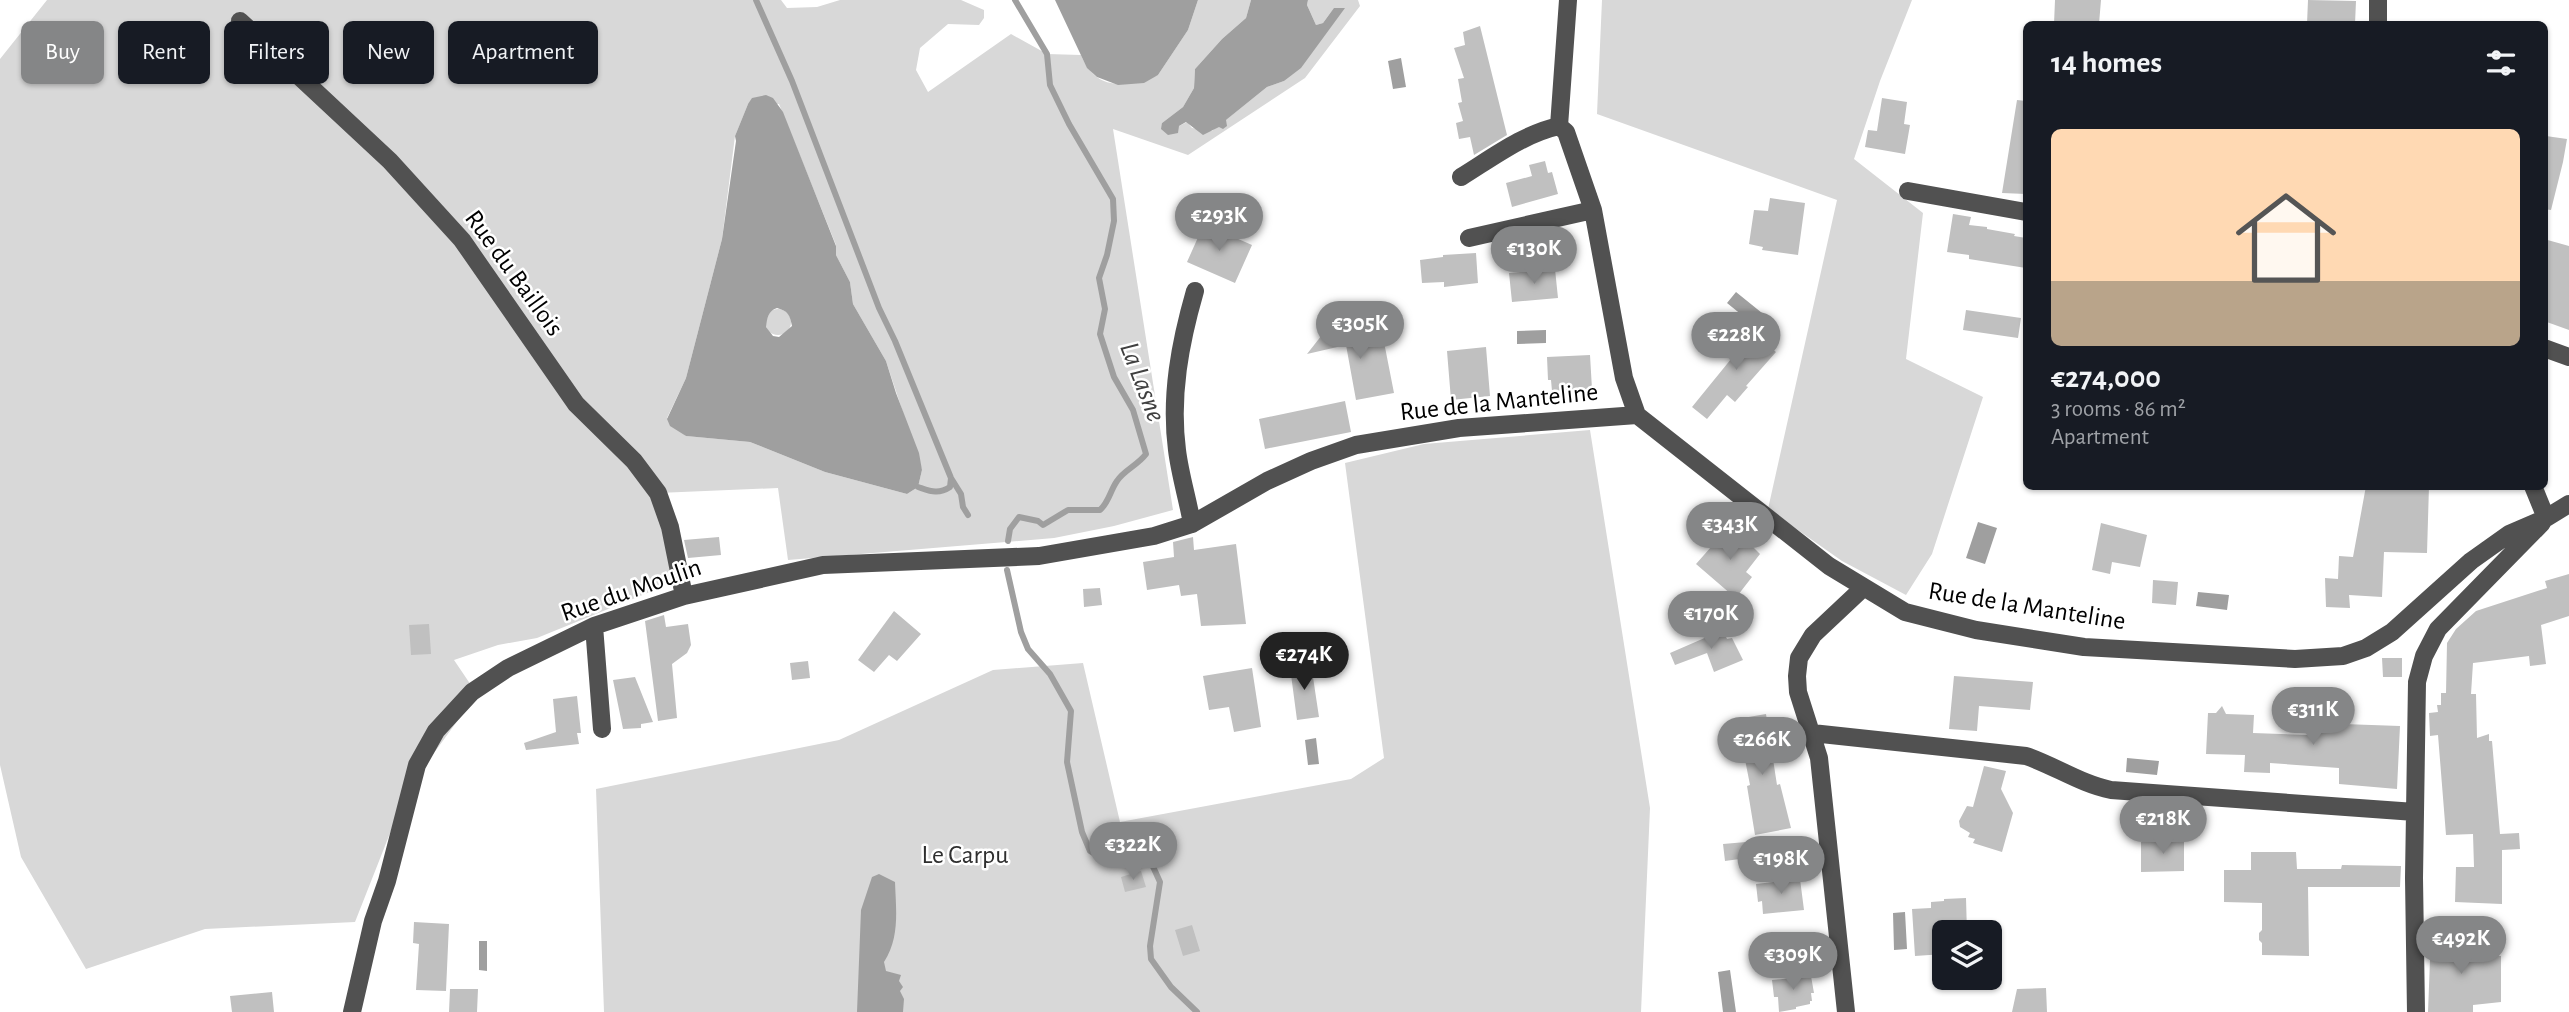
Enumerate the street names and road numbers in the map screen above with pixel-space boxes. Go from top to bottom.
street label: Rue du Baillois [460,205,568,341]
street label: Rue de la Manteline [1399,379,1599,425]
street label: Rue du Moulin [557,554,705,626]
street label: Rue de la Manteline [1927,578,2127,634]

